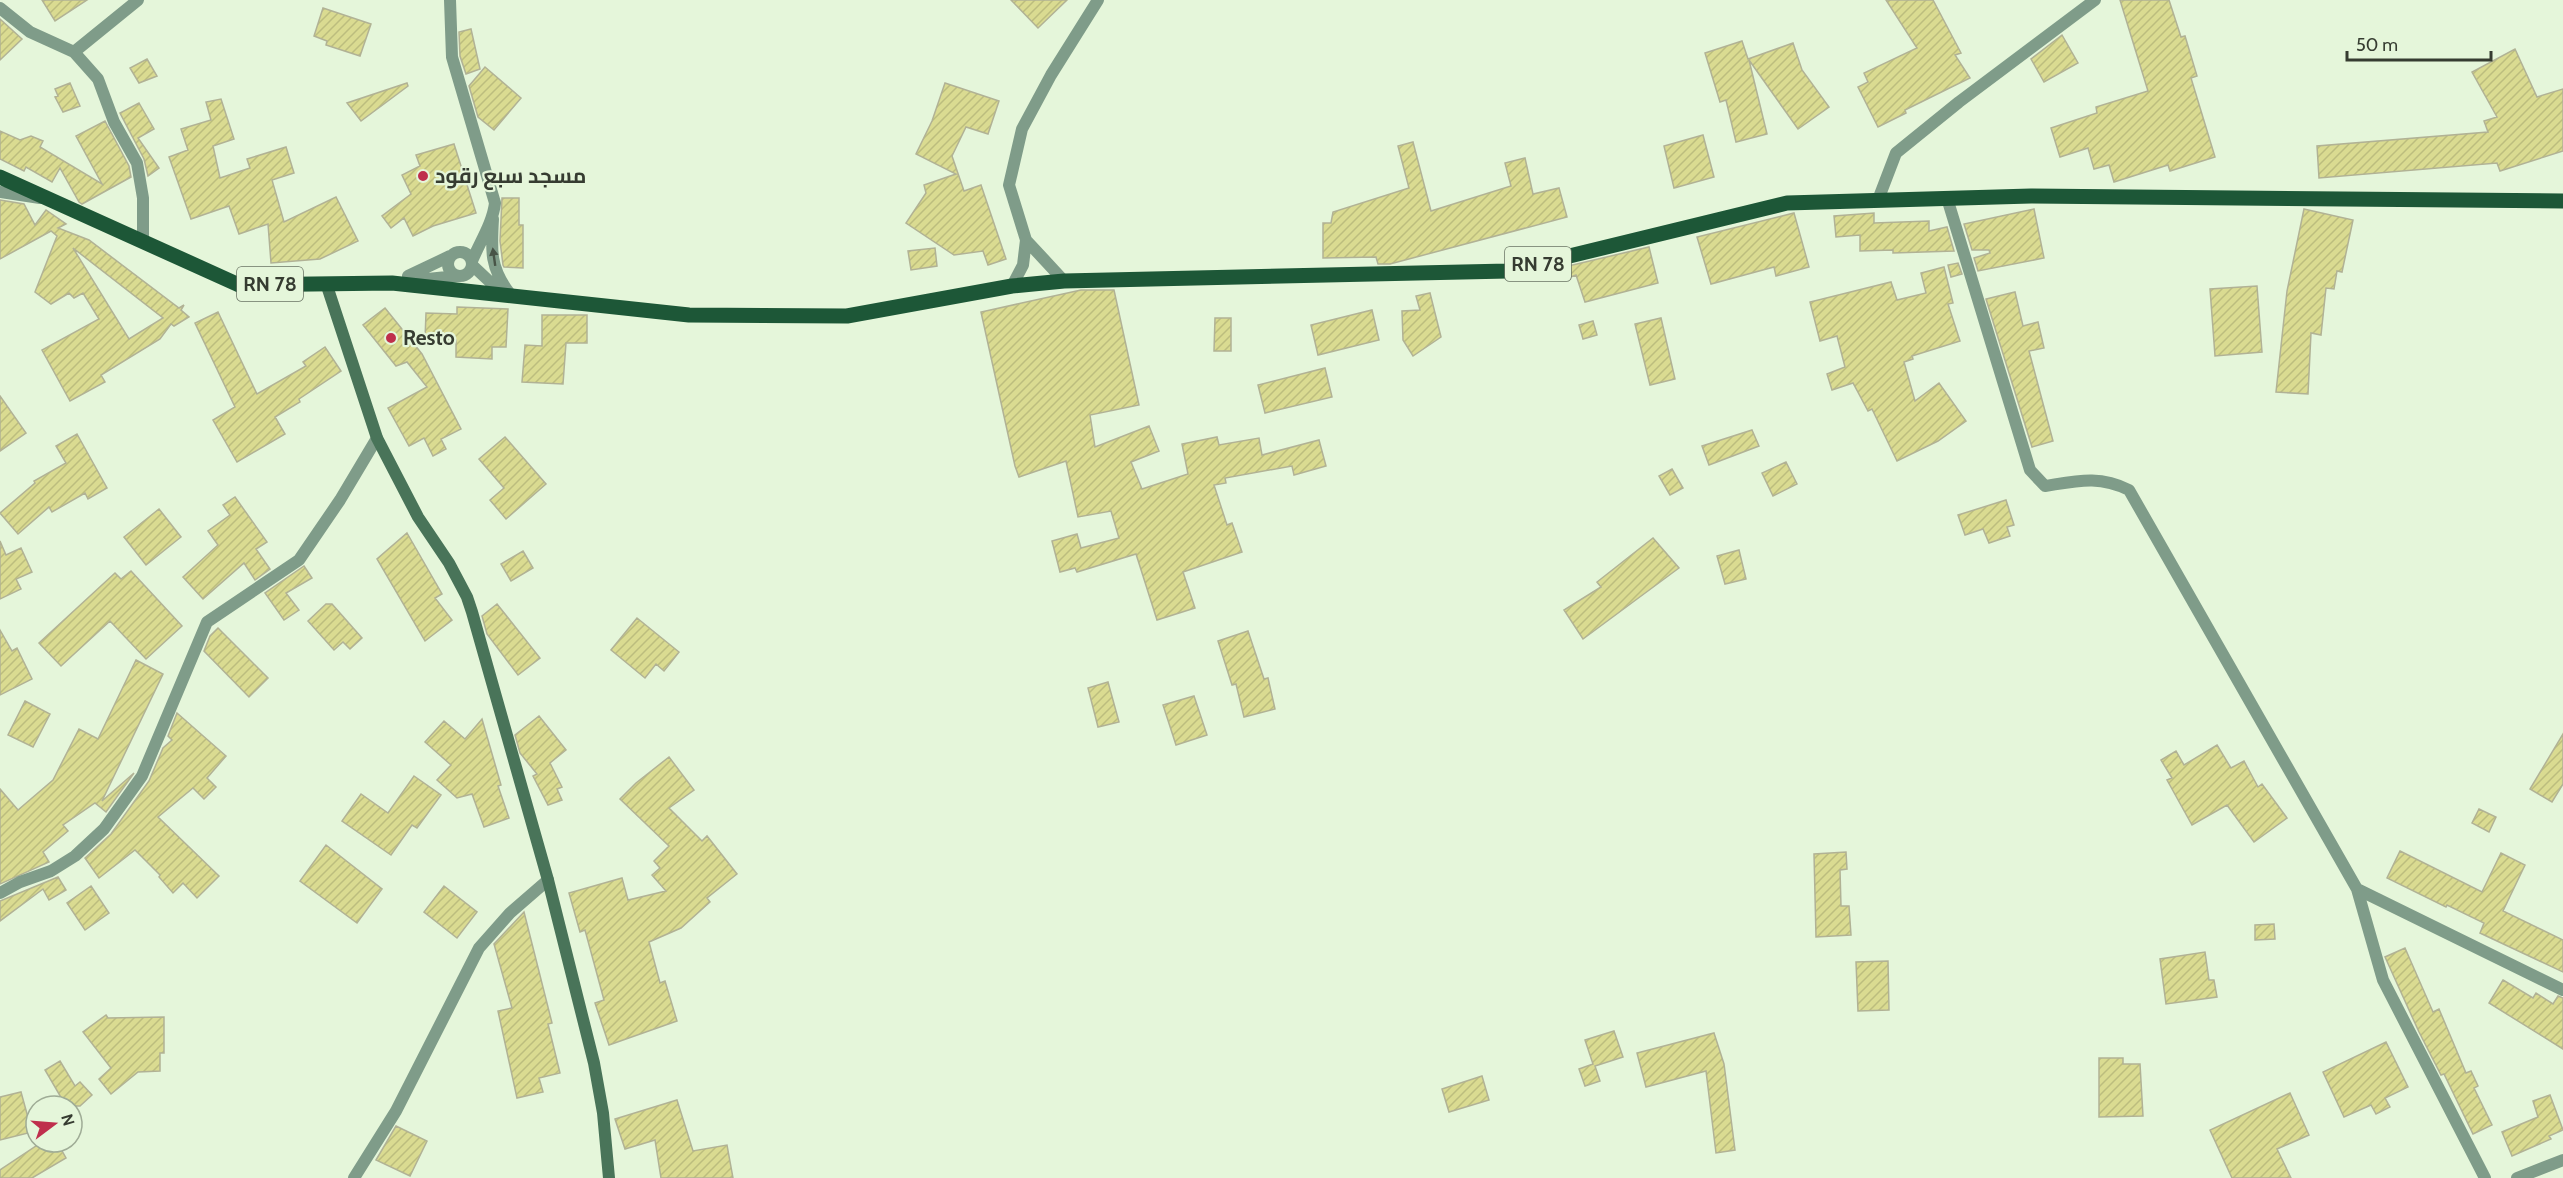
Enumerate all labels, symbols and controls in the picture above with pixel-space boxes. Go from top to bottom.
scale bar [2347,24,2491,62]
text: 50 m [2356,34,2398,56]
place label: مسجد سبع رقود [435,163,587,190]
marker: مسجد سبع رقود [416,169,430,183]
road number: RN 78 [1505,247,1571,281]
one-way arrow [489,248,498,267]
road number: RN 78 [237,267,303,301]
place label: Resto [403,325,455,350]
marker: Resto [384,331,398,345]
north arrow [24,1094,84,1154]
text: N [57,1112,79,1128]

